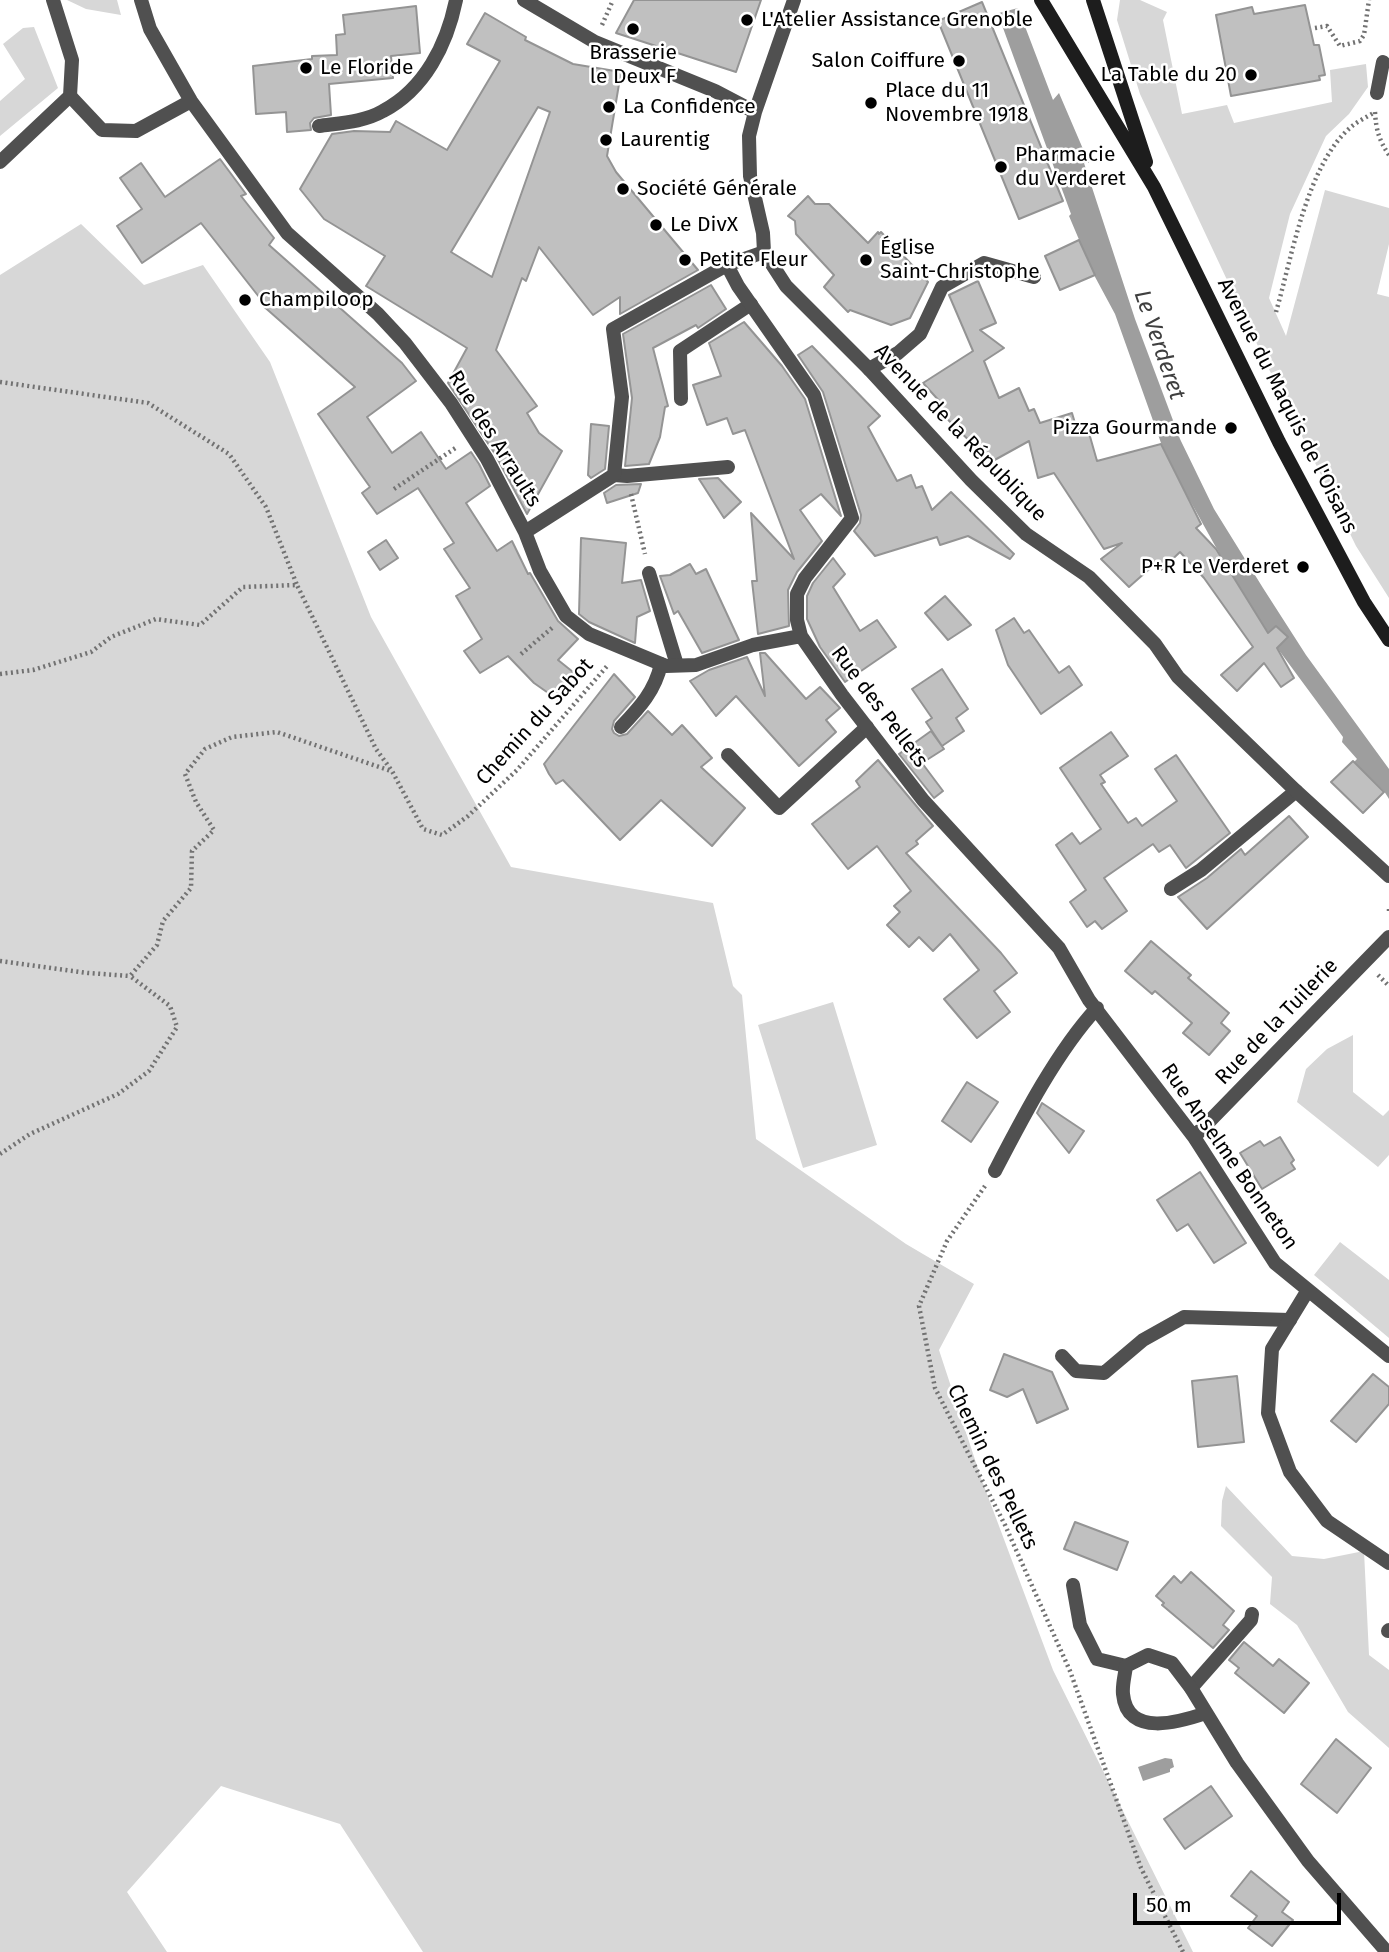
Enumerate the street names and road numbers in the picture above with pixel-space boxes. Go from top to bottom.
street label: Avenue du Maquis de l'Oisans [1212,274,1362,538]
street label: Avenue de la République [869,339,1051,527]
street label: Rue des Arraults [442,366,546,512]
street label: Rue des Pellets [825,641,933,773]
street label: Chemin du Sabot [471,653,599,791]
street label: Rue de la Tuilerie [1210,954,1344,1090]
street label: Rue Anselme Bonneton [1155,1059,1303,1255]
street label: Chemin des Pellets [941,1380,1043,1554]

